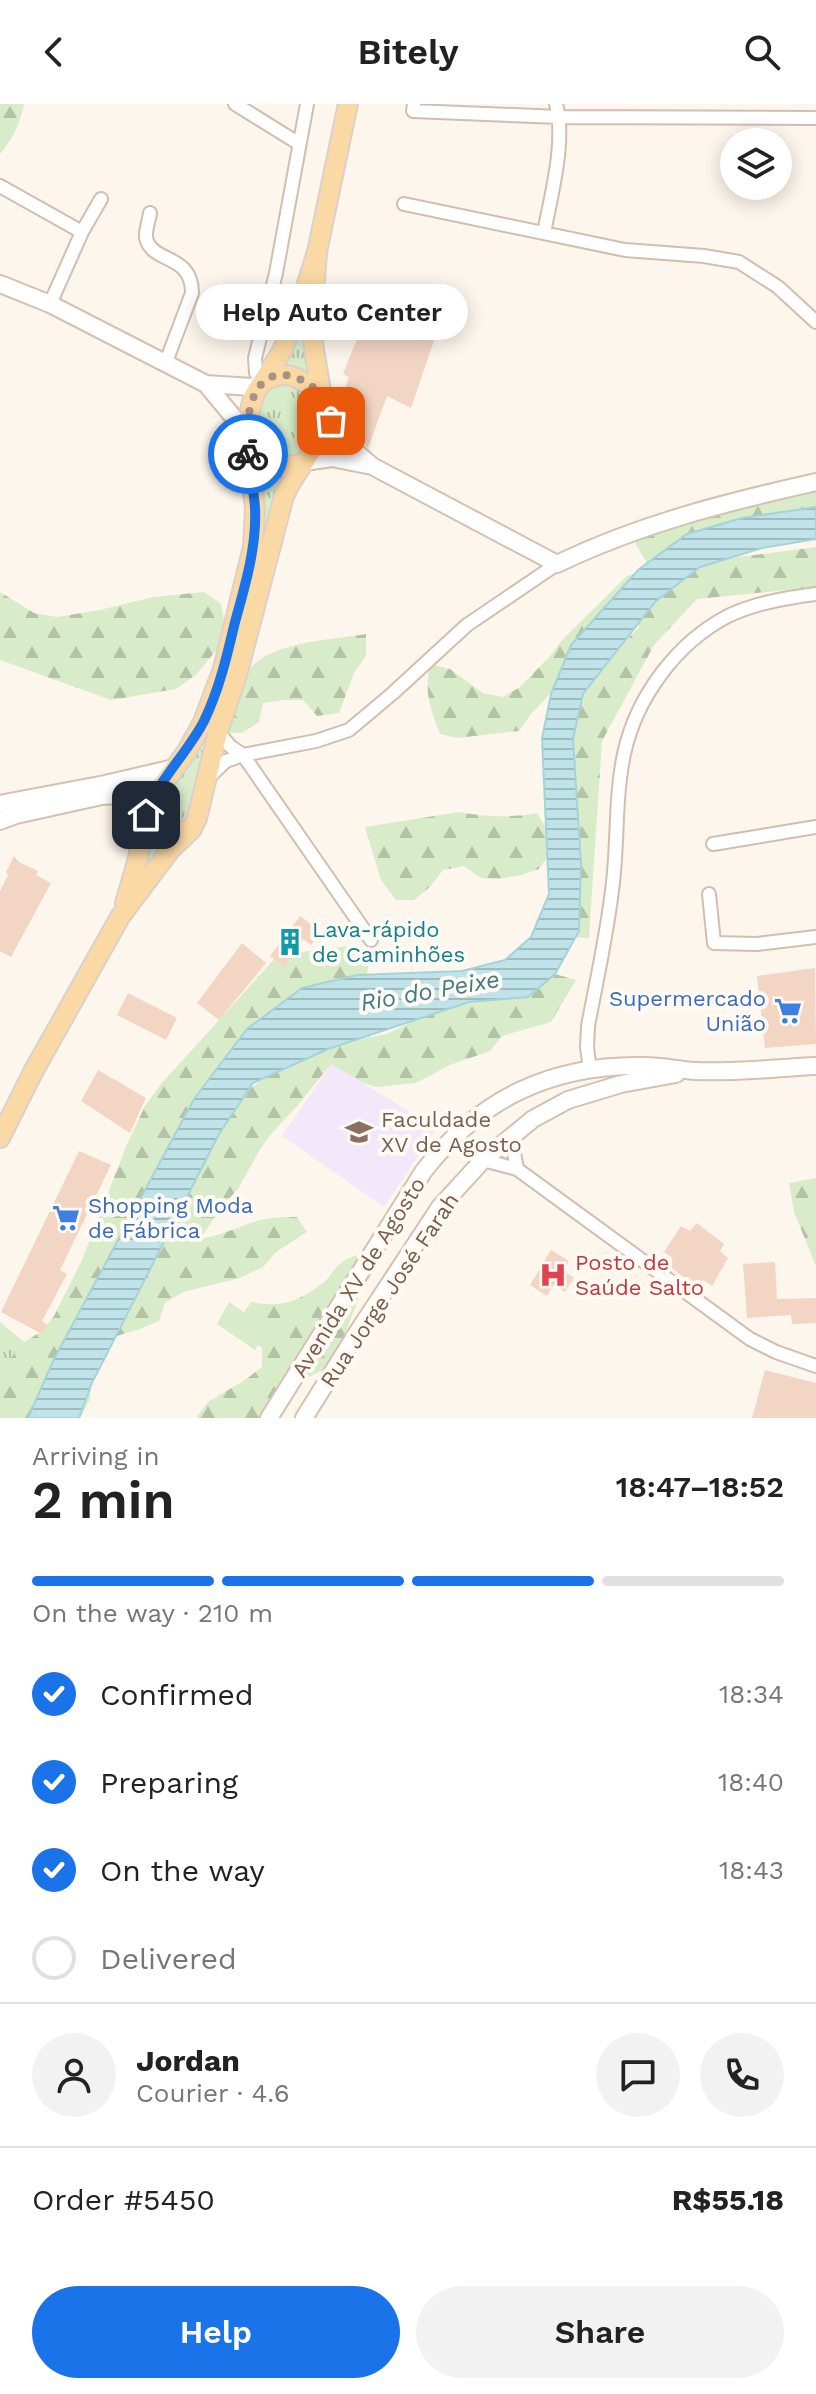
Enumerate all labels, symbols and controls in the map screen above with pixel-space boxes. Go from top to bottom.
icon: back [32,30,76,74]
icon: search [740,30,784,74]
text: Bitely [357,31,459,73]
map controls [720,128,792,200]
button: layers [720,128,792,200]
callout: Help Auto Center [195,285,467,341]
text: Help Auto Center [222,297,442,327]
pin [297,387,365,455]
icon: bag [309,399,353,443]
courier [208,414,288,494]
icon: bike [226,432,270,476]
pin [112,781,180,849]
icon: home [124,793,168,837]
place label: Lava-rápido de Caminhões [312,917,465,967]
building icon: Lava-rápido de Caminhões [275,927,305,957]
water label: Rio do Peixe [358,965,502,1017]
place label: Supermercado União [609,986,766,1036]
supermarket icon: Supermercado União [773,996,803,1026]
place label: Faculdade XV de Agosto [381,1107,522,1157]
school or university icon: Faculdade XV de Agosto [344,1117,374,1147]
street label: Avenida XV de Agosto [287,1173,430,1382]
street label: Rua Jorge José Farah [315,1188,464,1392]
place label: Shopping Moda de Fábrica [88,1193,253,1243]
supermarket icon: Shopping Moda de Fábrica [51,1203,81,1233]
place label: Posto de Saúde Salto [575,1250,704,1300]
hospital icon: Posto de Saúde Salto [538,1260,568,1290]
text: Arriving in [32,1441,160,1471]
text: 18:47–18:52 [616,1469,784,1504]
text: 2 min [32,1470,175,1531]
text: On the way · 210 m [32,1598,273,1628]
icon: check [32,1672,76,1716]
text: Confirmed [100,1677,254,1712]
text: 18:34 [719,1679,784,1709]
icon: check [32,1760,76,1804]
text: Preparing [100,1765,238,1800]
text: 18:40 [718,1767,784,1797]
icon: check [32,1848,76,1892]
text: On the way [100,1853,265,1888]
text: 18:43 [719,1855,784,1885]
text: Delivered [100,1941,237,1976]
button: person [32,2033,116,2117]
button: chat [596,2033,680,2117]
button: phone [700,2033,784,2117]
text: Jordan [136,2043,240,2078]
text: Courier · 4.6 [136,2078,290,2108]
text: Order #5450 [32,2182,215,2217]
text: R$55.18 [672,2182,784,2217]
button: Help [32,2286,400,2378]
button: Share [416,2286,784,2378]

